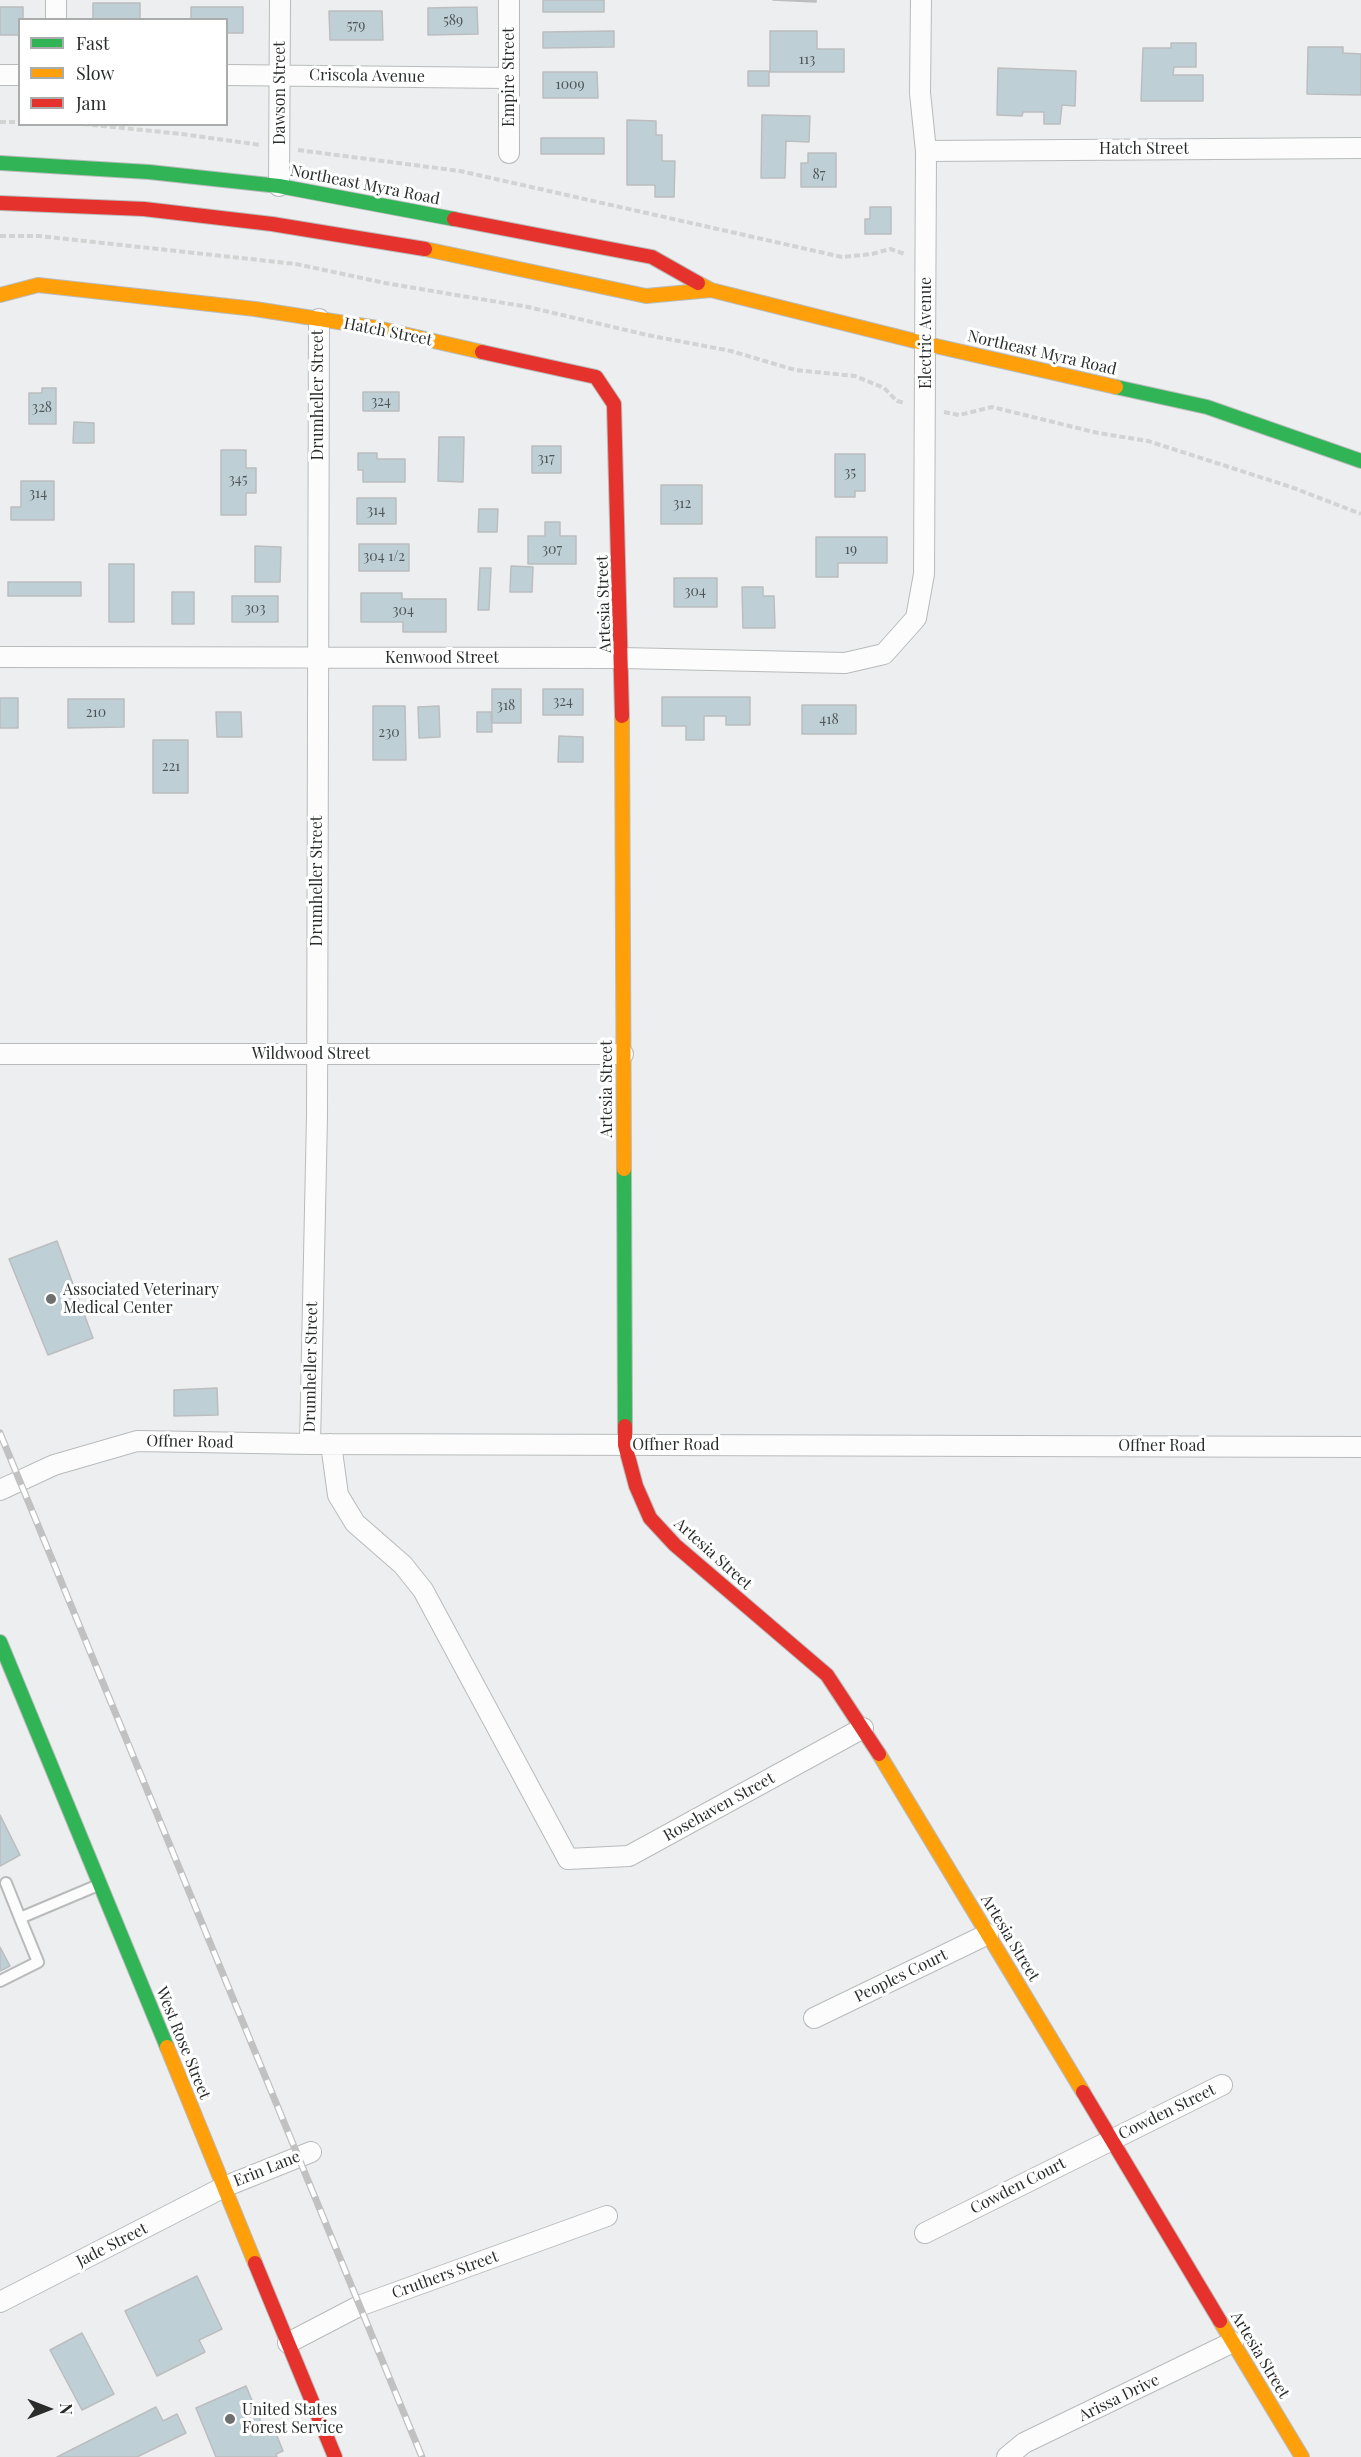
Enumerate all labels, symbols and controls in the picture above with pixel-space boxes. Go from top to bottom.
house number: 589 [443,13,463,29]
legend [18,18,228,126]
house number: 579 [347,18,365,34]
street label: Empire Street [499,27,519,127]
text: Fast [76,31,109,55]
street label: Dawson Street [270,41,290,145]
house number: 113 [799,52,815,68]
text: Slow [76,61,114,85]
street label: Criscola Avenue [309,65,425,87]
house number: 1009 [555,77,585,93]
text: Jam [76,91,106,115]
street label: Hatch Street [1099,139,1189,159]
street label: Northeast Myra Road [289,161,441,209]
house number: 87 [813,167,825,183]
street label: Electric Avenue [916,277,936,389]
street label: Hatch Street [342,314,434,350]
street label: Northeast Myra Road [966,327,1118,379]
street label: Drumheller Street [308,330,328,460]
house number: 324 [371,394,391,410]
house number: 328 [32,400,52,416]
house number: 317 [537,451,555,467]
house number: 35 [844,465,856,481]
house number: 345 [228,472,248,488]
house number: 314 [29,486,47,502]
house number: 312 [673,496,691,512]
house number: 314 [367,503,385,519]
house number: 307 [542,542,562,558]
house number: 19 [845,542,857,558]
house number: 304 1/2 [363,549,405,565]
street label: Artesia Street [593,555,615,653]
house number: 304 [684,584,706,600]
house number: 303 [244,601,266,617]
house number: 304 [392,603,414,619]
street label: Kenwood Street [385,648,499,668]
house number: 324 [553,694,573,710]
house number: 318 [497,698,515,714]
house number: 210 [86,705,106,721]
house number: 418 [819,712,839,728]
house number: 230 [378,725,400,741]
house number: 221 [162,759,180,775]
street label: Drumheller Street [307,816,327,946]
street label: Artesia Street [597,1040,617,1138]
street label: Wildwood Street [252,1044,370,1064]
place label: Associated Veterinary Medical Center [63,1280,219,1318]
marker: Associated Veterinary Medical Center [44,1292,58,1306]
street label: Drumheller Street [300,1301,322,1433]
street label: Offner Road [146,1432,234,1452]
street label: Offner Road [632,1435,720,1455]
street label: Offner Road [1118,1436,1206,1456]
street label: Artesia Street [670,1514,756,1594]
street label: Rosehaven Street [660,1769,778,1845]
street label: Artesia Street [977,1891,1043,1985]
street label: Peoples Court [851,1945,951,2007]
street label: West Rose Street [152,1984,214,2102]
street label: Cowden Street [1115,2080,1219,2144]
street label: Erin Lane [231,2147,303,2191]
street label: Cowden Court [967,2154,1069,2218]
street label: Jade Street [73,2219,151,2271]
street label: Cruthers Street [389,2247,501,2303]
street label: Artesia Street [1227,2308,1293,2402]
street label: Arissa Drive [1076,2370,1162,2426]
north arrow [18,2379,78,2439]
place label: United States Forest Service [242,2400,343,2438]
text: N [56,2403,77,2415]
marker: United States Forest Service [223,2412,237,2426]

